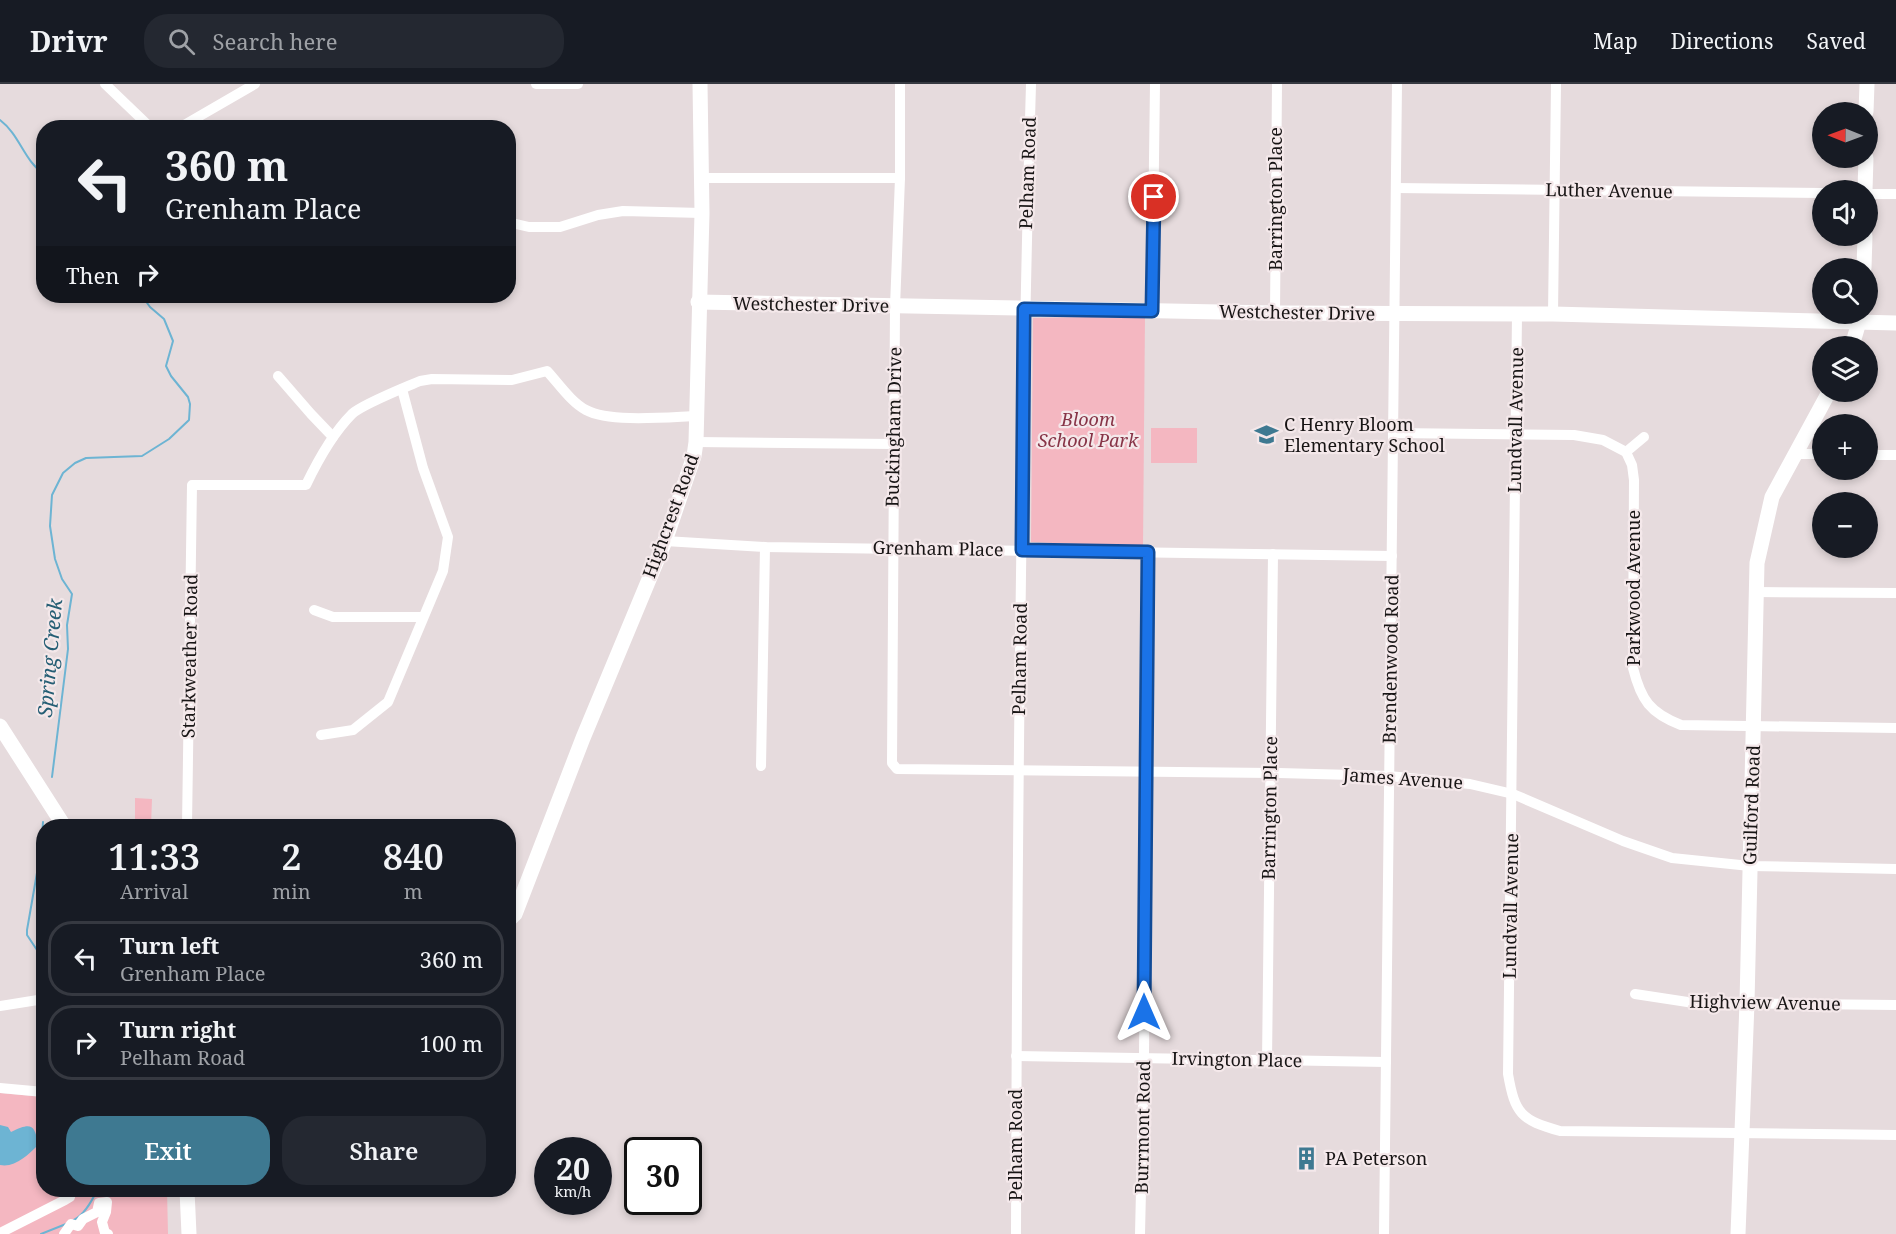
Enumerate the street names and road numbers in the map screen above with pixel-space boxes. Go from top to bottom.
street label: Pelham Road [1013,116,1041,230]
street label: Barrington Place [1263,127,1287,271]
street label: Luther Avenue [1545,177,1673,203]
street label: Westchester Drive [733,291,889,317]
street label: Westchester Drive [1219,299,1375,325]
street label: Buckingham Drive [880,347,906,507]
street label: Lundvall Avenue [1502,347,1528,493]
street label: Highcrest Road [636,450,704,581]
street label: Parkwood Avenue [1621,510,1645,666]
street label: Grenham Place [872,535,1004,561]
street label: Starkweather Road [176,574,202,738]
street label: Brendenwood Road [1377,574,1403,744]
street label: Pelham Road [1006,602,1032,716]
street label: Barrington Place [1256,736,1282,880]
street label: Guilford Road [1737,744,1765,865]
street label: James Avenue [1341,762,1464,794]
street label: Lundvall Avenue [1497,833,1523,979]
street label: Highview Avenue [1689,989,1841,1015]
street label: Irvington Place [1171,1046,1303,1072]
street label: Burrmont Road [1129,1060,1155,1194]
street label: Pelham Road [1003,1089,1027,1201]

